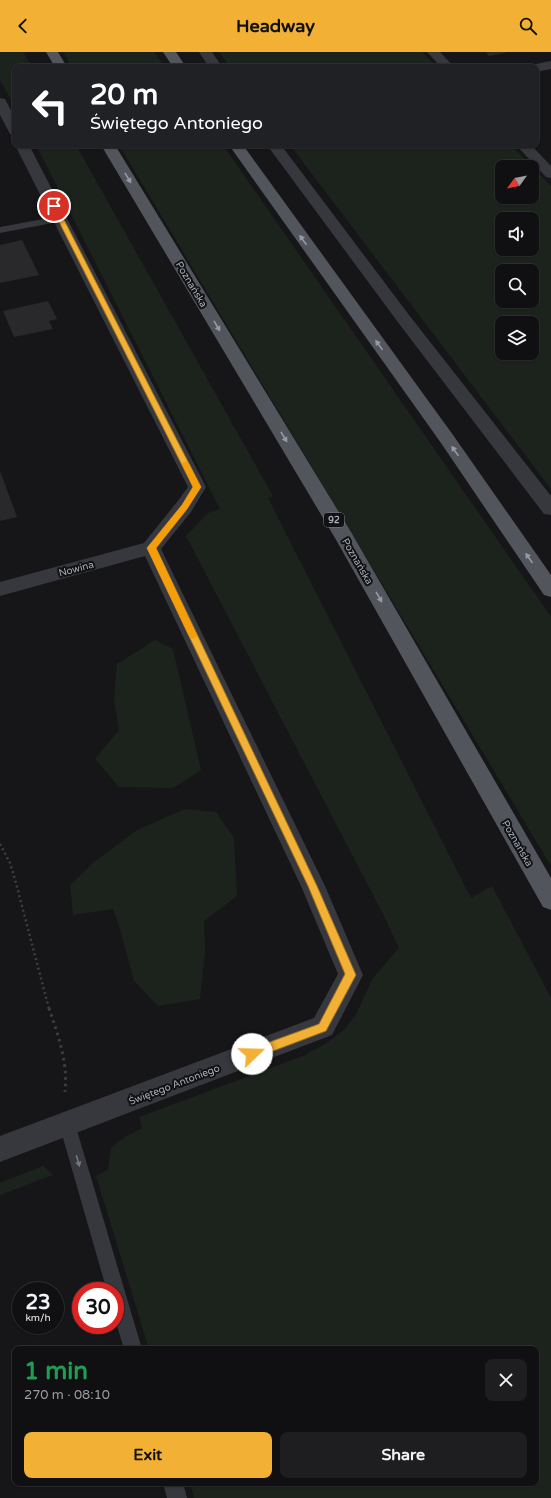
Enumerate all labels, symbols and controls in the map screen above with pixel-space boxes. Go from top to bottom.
icon: back [12,15,34,37]
text: Headway [236,15,315,37]
icon: search [517,15,539,37]
text: 20 m [90,78,158,112]
icon: left [24,80,76,132]
text: Świętego Antoniego [90,112,263,134]
north arrow [495,160,539,204]
map controls [495,160,539,360]
one-way arrow [125,172,132,184]
pin [37,189,71,223]
icon: arrive [43,195,65,217]
button: sound [495,212,539,256]
one-way arrow [299,235,307,245]
street label: Poznańska [173,259,209,310]
button: search [495,264,539,308]
button: layers [495,316,539,360]
one-way arrow [213,321,221,331]
one-way arrow [375,340,383,351]
one-way arrow [280,432,288,442]
one-way arrow [451,446,459,456]
road number: 92 [324,513,344,527]
street label: Poznańska [339,536,375,587]
one-way arrow [525,553,533,563]
street label: Nowina [57,559,95,579]
one-way arrow [375,591,382,603]
street label: Poznańska [499,818,535,869]
position arrow [231,1033,273,1075]
street label: Świętego Antoniego [127,1062,221,1108]
one-way arrow [75,1156,81,1168]
speed limit sign: 30 [72,1282,124,1334]
text: 23 [25,1291,51,1315]
text: km/h [25,1312,51,1324]
text: 1 min [24,1357,88,1386]
button: close [485,1359,527,1401]
text: 270 m · 08:10 [24,1387,110,1403]
button: Exit [24,1432,272,1478]
button: Share [280,1432,527,1478]

